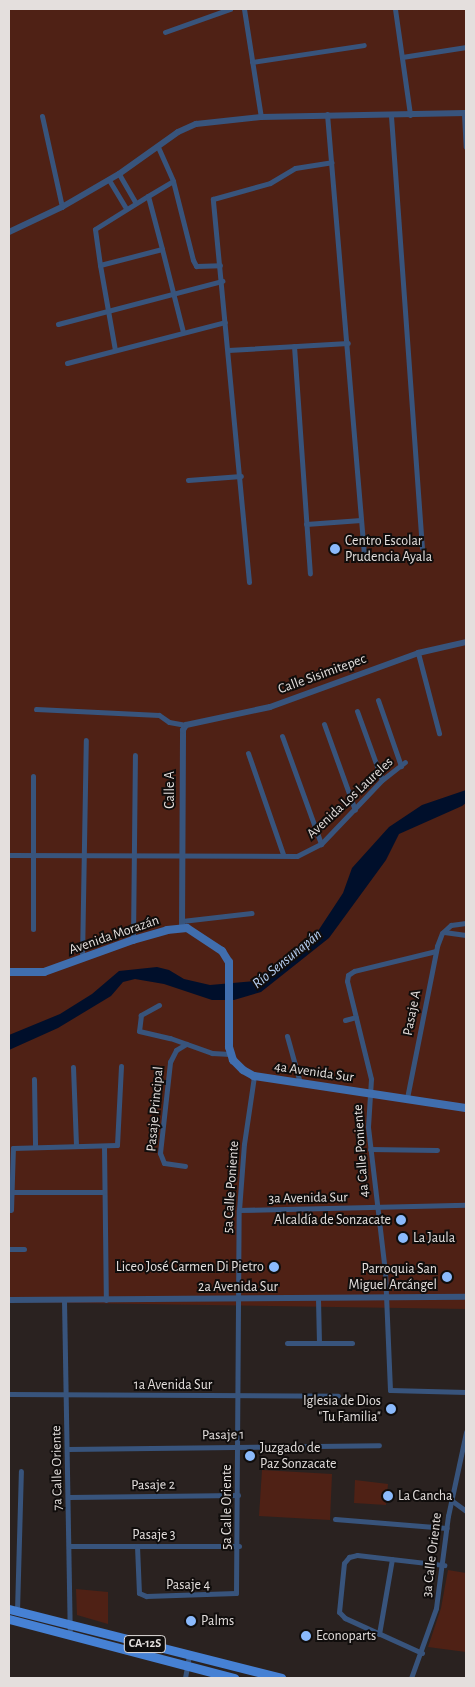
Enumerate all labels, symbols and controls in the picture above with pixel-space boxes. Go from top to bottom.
place label: Centro Escolar Prudencia Ayala [345,533,432,566]
marker: Centro Escolar Prudencia Ayala [329,543,341,555]
street label: Calle Sisimitepec [276,650,368,698]
street label: Avenida Los Laureles [303,754,397,842]
street label: Calle A [162,771,178,809]
street label: Avenida Morazán [67,912,161,958]
water label: Río Sensunapán [249,925,325,993]
street label: Pasaje A [399,989,425,1037]
street label: 4a Avenida Sur [273,1058,355,1086]
street label: Pasaje Principal [143,1066,167,1152]
street label: 4a Calle Poniente [349,1104,373,1198]
street label: 5a Calle Poniente [219,1140,243,1234]
street label: 3a Avenida Sur [268,1189,348,1207]
place label: Alcaldía de Sonzacate [274,1212,391,1228]
marker: Alcaldía de Sonzacate [395,1214,407,1226]
place label: La Jaula [413,1230,455,1246]
marker: La Jaula [397,1232,409,1244]
place label: Liceo José Carmen Di Pietro [116,1259,264,1275]
marker: Liceo José Carmen Di Pietro [268,1261,280,1273]
place label: Parroquia San Miguel Arcángel [348,1261,437,1294]
marker: Parroquia San Miguel Arcángel [441,1271,453,1283]
street label: 2a Avenida Sur [198,1279,278,1295]
street label: 1a Avenida Sur [134,1377,212,1393]
place label: Iglesia de Dios "Tu Familia" [303,1393,381,1425]
marker: Iglesia de Dios "Tu Familia" [385,1403,397,1415]
street label: 7a Calle Oriente [48,1425,66,1511]
street label: Pasaje 1 [202,1426,244,1444]
place label: Juzgado de Paz Sonzacate [260,1440,336,1472]
marker: Juzgado de Paz Sonzacate [244,1450,256,1462]
street label: 5a Calle Oriente [219,1464,235,1550]
street label: Pasaje 2 [131,1476,175,1494]
place label: La Cancha [398,1488,453,1504]
marker: La Cancha [382,1490,394,1502]
street label: 3a Calle Oriente [418,1512,446,1598]
street label: Pasaje 3 [132,1527,176,1543]
street label: Pasaje 4 [166,1577,210,1593]
place label: Palms [201,1613,234,1629]
marker: Palms [185,1615,197,1627]
place label: Econoparts [316,1628,376,1644]
marker: Econoparts [300,1630,312,1642]
road number: CA-12S [124,1635,166,1654]

